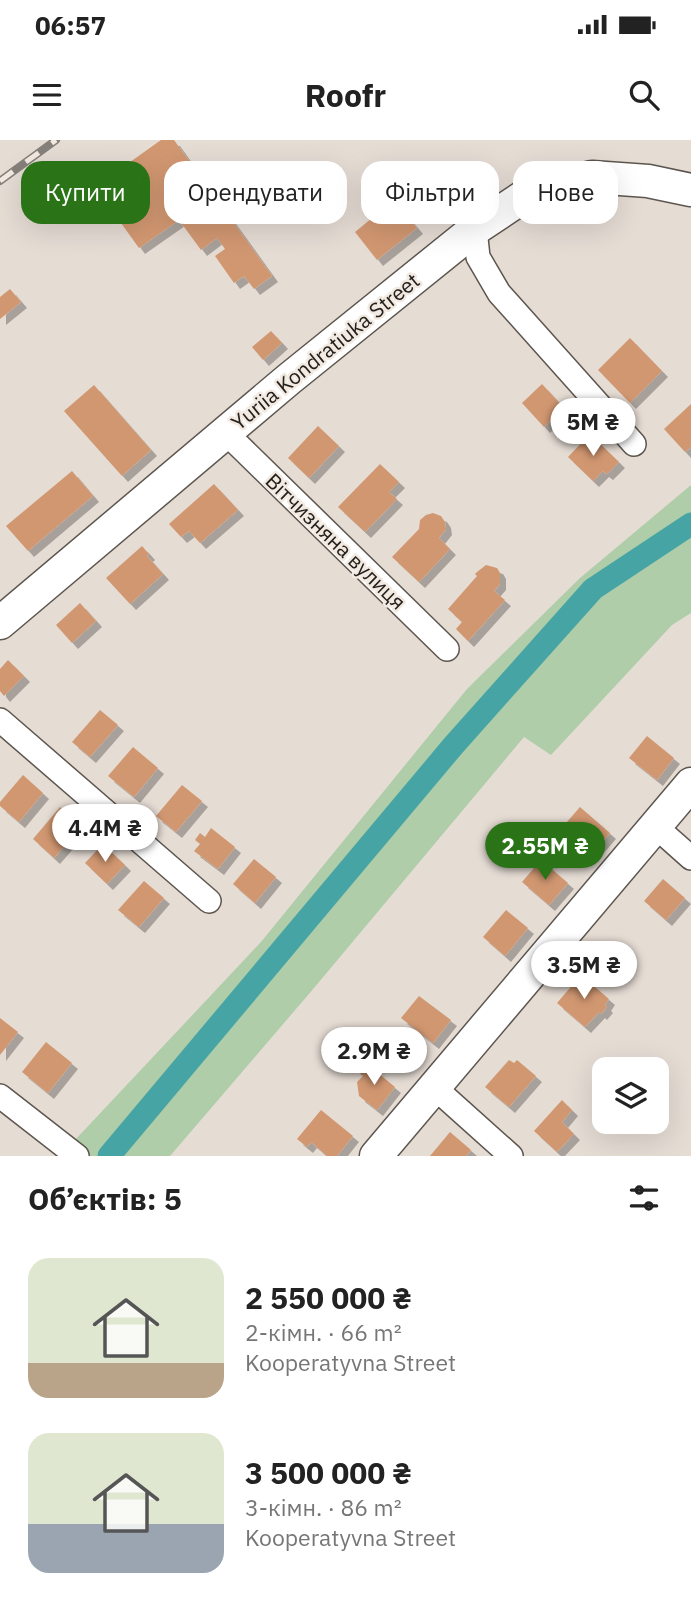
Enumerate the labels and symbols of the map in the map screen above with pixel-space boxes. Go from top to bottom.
street label: Yuriia Kondratiuka Street [225,266,425,436]
pin: 5M ₴ [552,398,634,458]
street label: Вітчизняна вулиця [260,467,412,615]
pin: 4.4M ₴ [48,804,162,864]
pin: 2.55M ₴ [480,822,610,882]
pin: 3.5M ₴ [527,942,641,1001]
pin: 2.9M ₴ [317,1028,431,1087]

